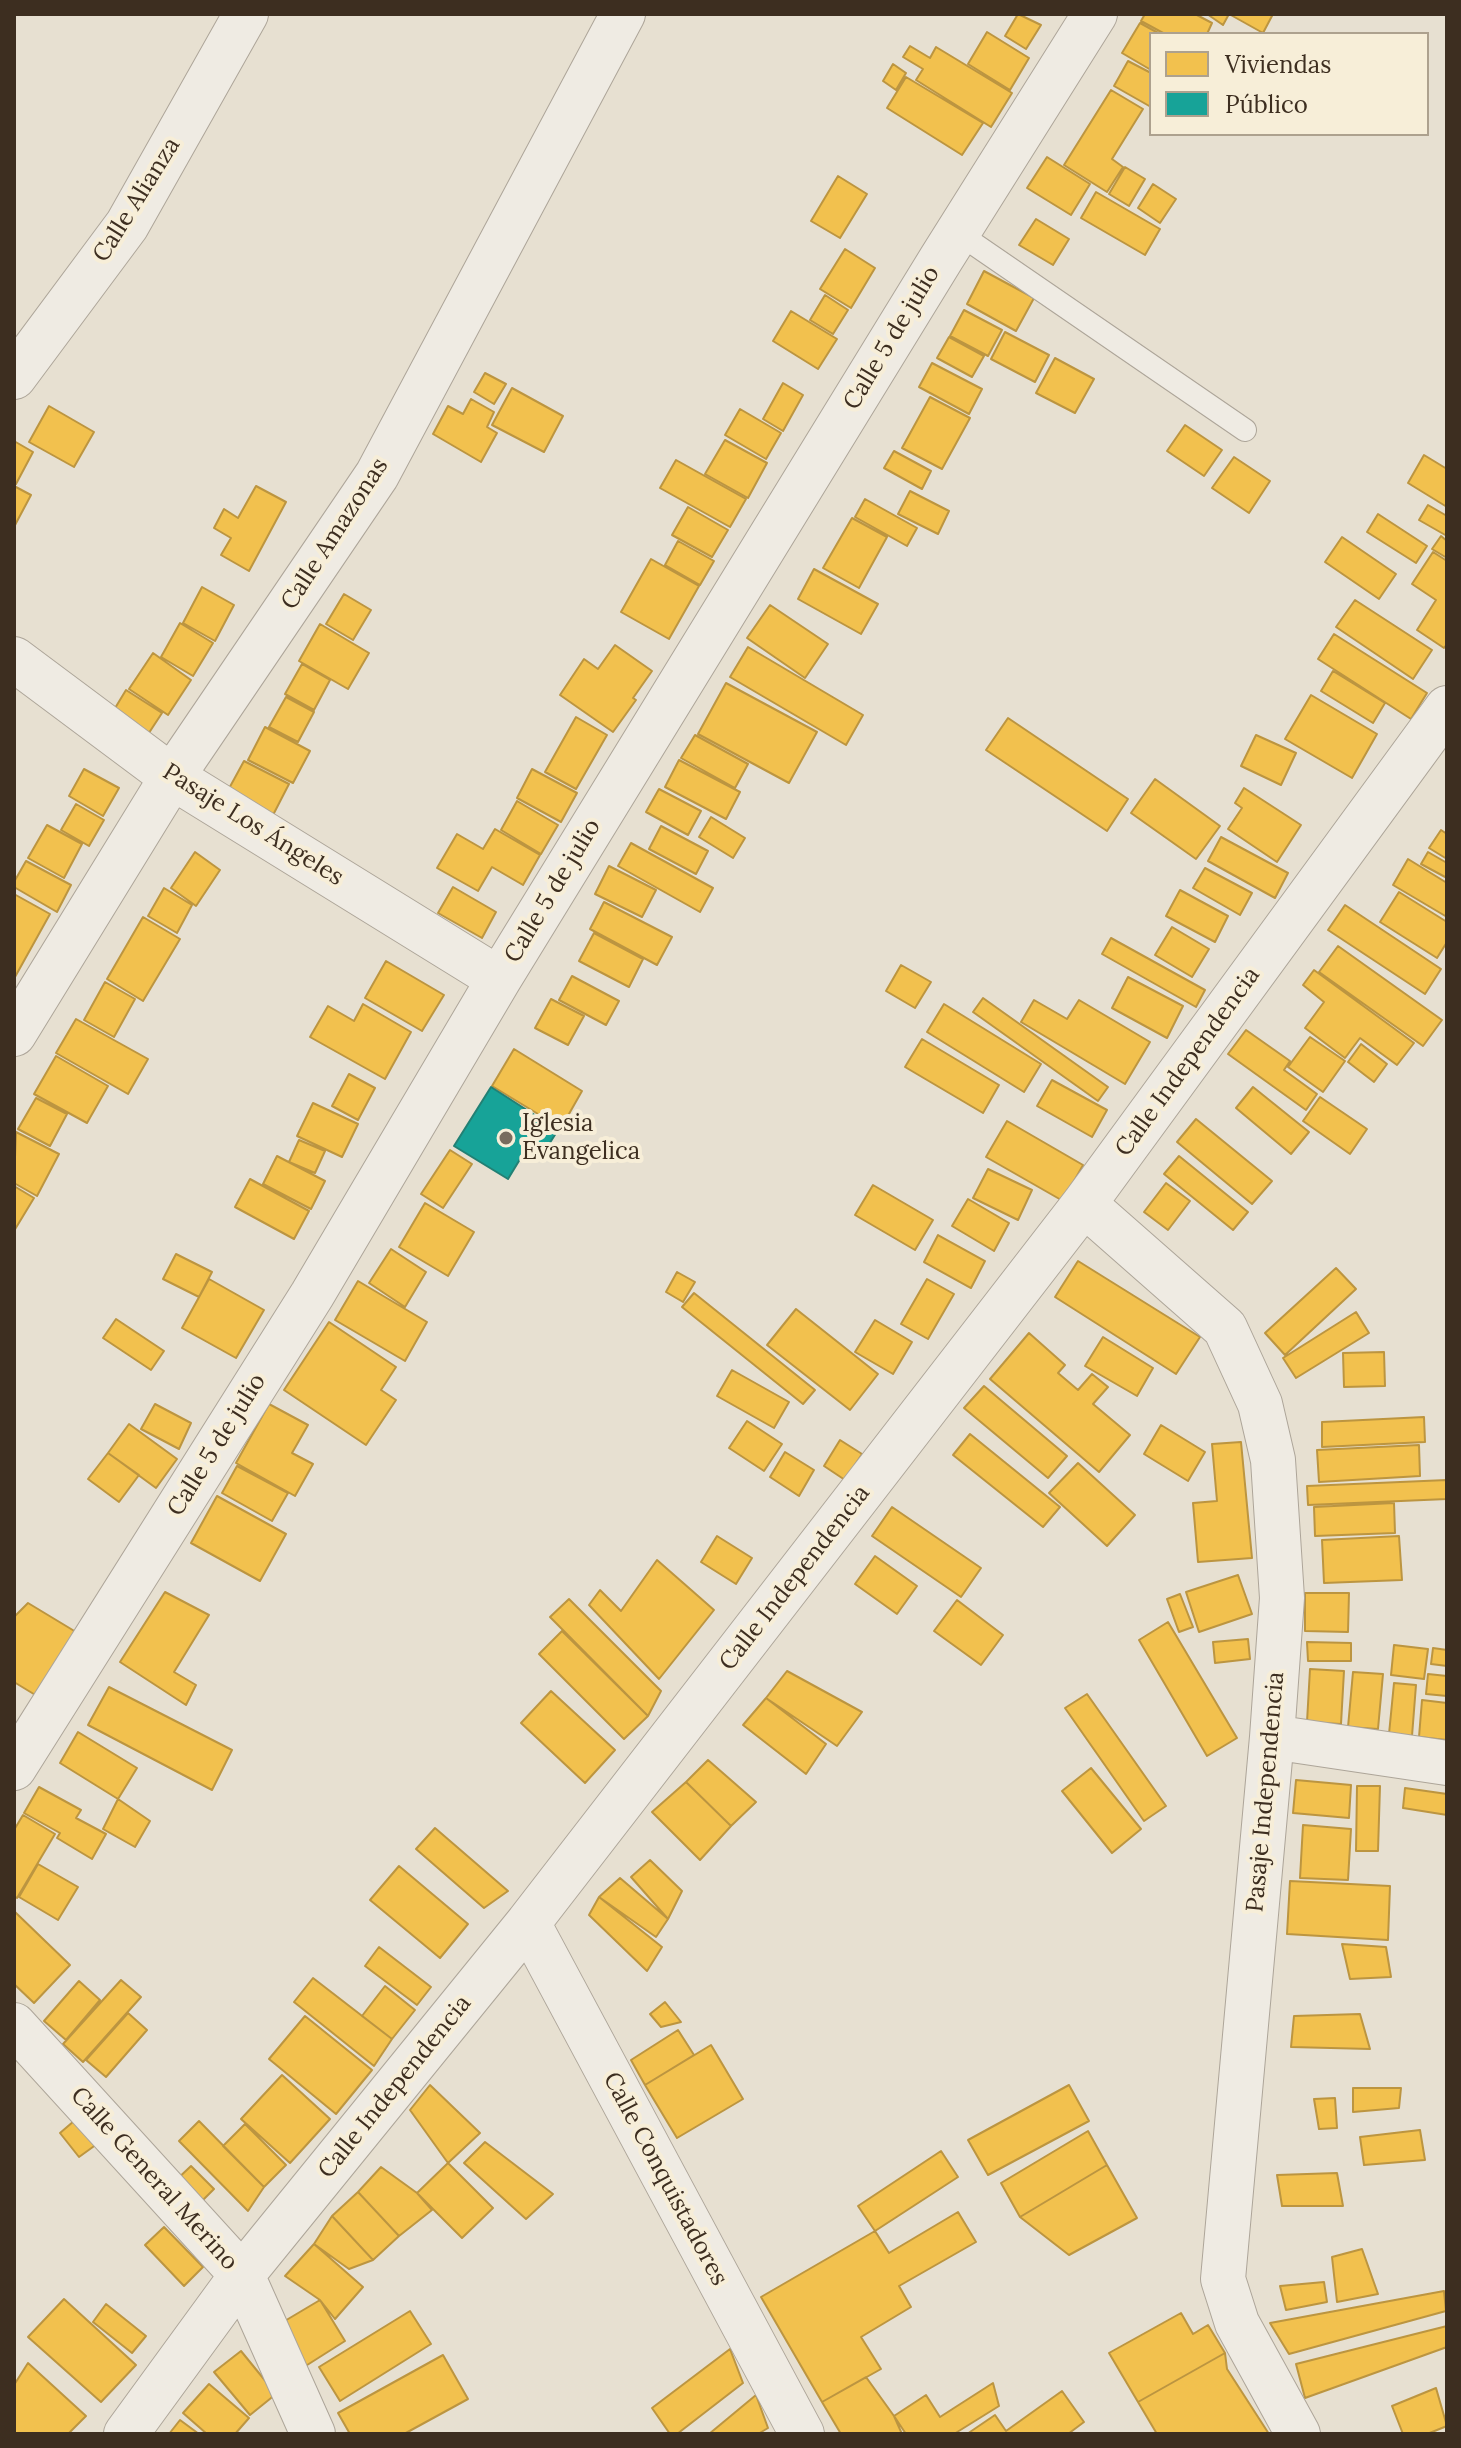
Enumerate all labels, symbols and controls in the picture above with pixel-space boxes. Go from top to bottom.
legend [1149,32,1429,136]
text: Viviendas [1225,49,1331,80]
text: Público [1225,89,1308,120]
street label: Calle Alianza [87,132,187,268]
street label: Calle 5 de julio [838,261,946,415]
street label: Calle Amazonas [275,453,395,615]
street label: Pasaje Los Ángeles [157,758,349,892]
street label: Calle 5 de julio [499,814,607,968]
street label: Calle Independencia [1110,962,1266,1162]
place label: Iglesia Evangelica [522,1110,640,1166]
marker: Iglesia Evangelica [497,1129,515,1147]
street label: Calle 5 de julio [162,1368,272,1522]
street label: Calle Independencia [714,1480,876,1676]
street label: Pasaje Independencia [1241,1671,1291,1913]
street label: Calle Independencia [312,1990,478,2184]
street label: Calle Conquistadores [597,2067,733,2291]
street label: Calle General Merino [64,2082,244,2276]

